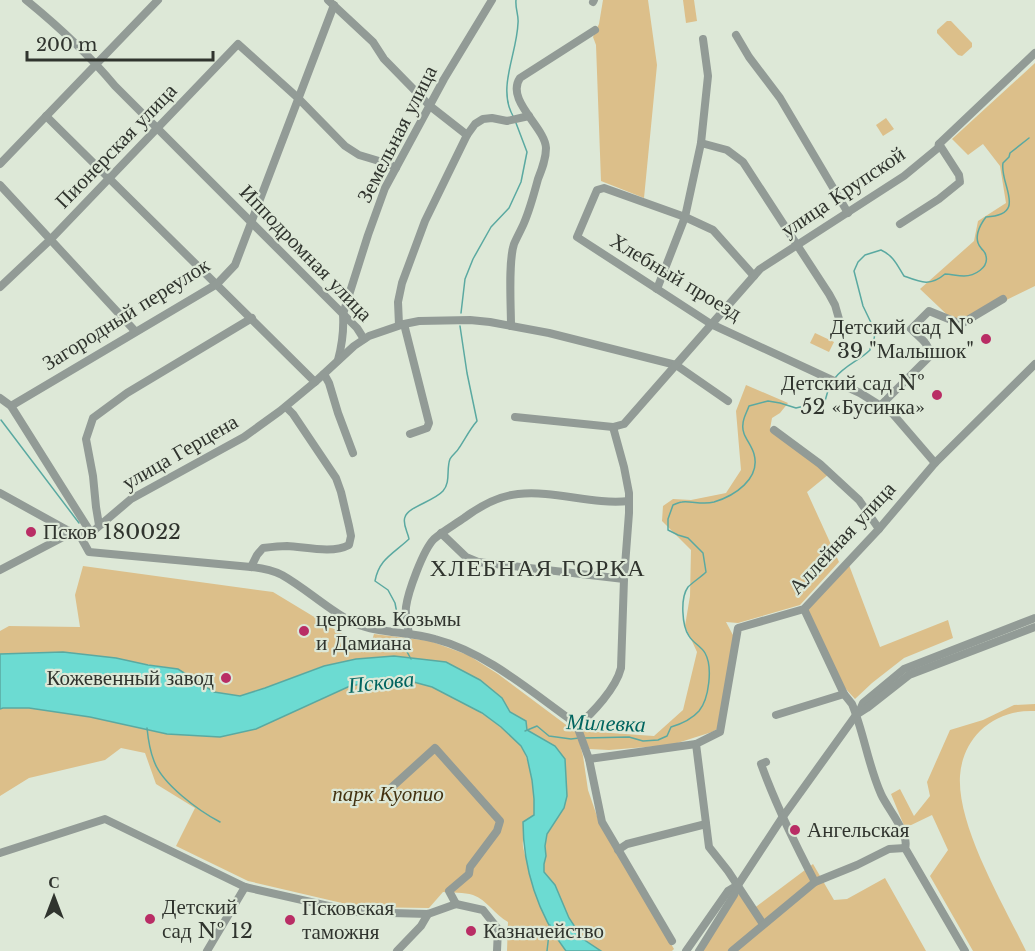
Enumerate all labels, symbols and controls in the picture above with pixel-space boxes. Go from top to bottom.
scale bar [27,24,213,62]
text: 200 m [36,34,97,56]
street label: Земельная улица [351,60,443,207]
street label: Пионерская улица [50,77,183,214]
street label: улица Крупской [776,141,910,243]
street label: Ипподромная улица [234,179,378,327]
street label: Хлебный проезд [605,228,747,327]
street label: Загородный переулок [37,251,215,376]
place label: Детский сад № 39 "Малышок" [830,314,974,364]
marker: Детский сад № 39 "Малышок" [979,332,993,346]
place label: Детский сад № 52 «Бусинка» [781,370,925,420]
marker: Детский сад № 52 «Бусинка» [930,388,944,402]
street label: улица Герцена [117,408,243,496]
street label: Аллейная улица [783,476,901,600]
place label: Псков 180022 [43,519,181,545]
marker: Псков 180022 [24,525,38,539]
district label: ХЛЕБНАЯ ГОРКА [430,553,646,582]
place label: церковь Козьмы и Дамиана [316,606,461,656]
marker: церковь Козьмы и Дамиана [297,624,311,638]
place label: Кожевенный завод [47,665,214,691]
water label: Пскова [346,665,415,699]
marker: Кожевенный завод [219,671,233,685]
water label: Милевка [565,708,646,738]
park label: парк Куопио [332,781,444,807]
place label: Ангельская [807,817,910,843]
marker: Ангельская [788,823,802,837]
north arrow [24,867,84,927]
text: С [48,872,60,892]
place label: Детский сад № 12 [162,894,253,944]
place label: Псковская таможня [302,895,394,945]
marker: Детский сад № 12 [143,912,157,926]
marker: Псковская таможня [283,913,297,927]
place label: Казначейство [483,918,604,944]
marker: Казначейство [464,924,478,938]

